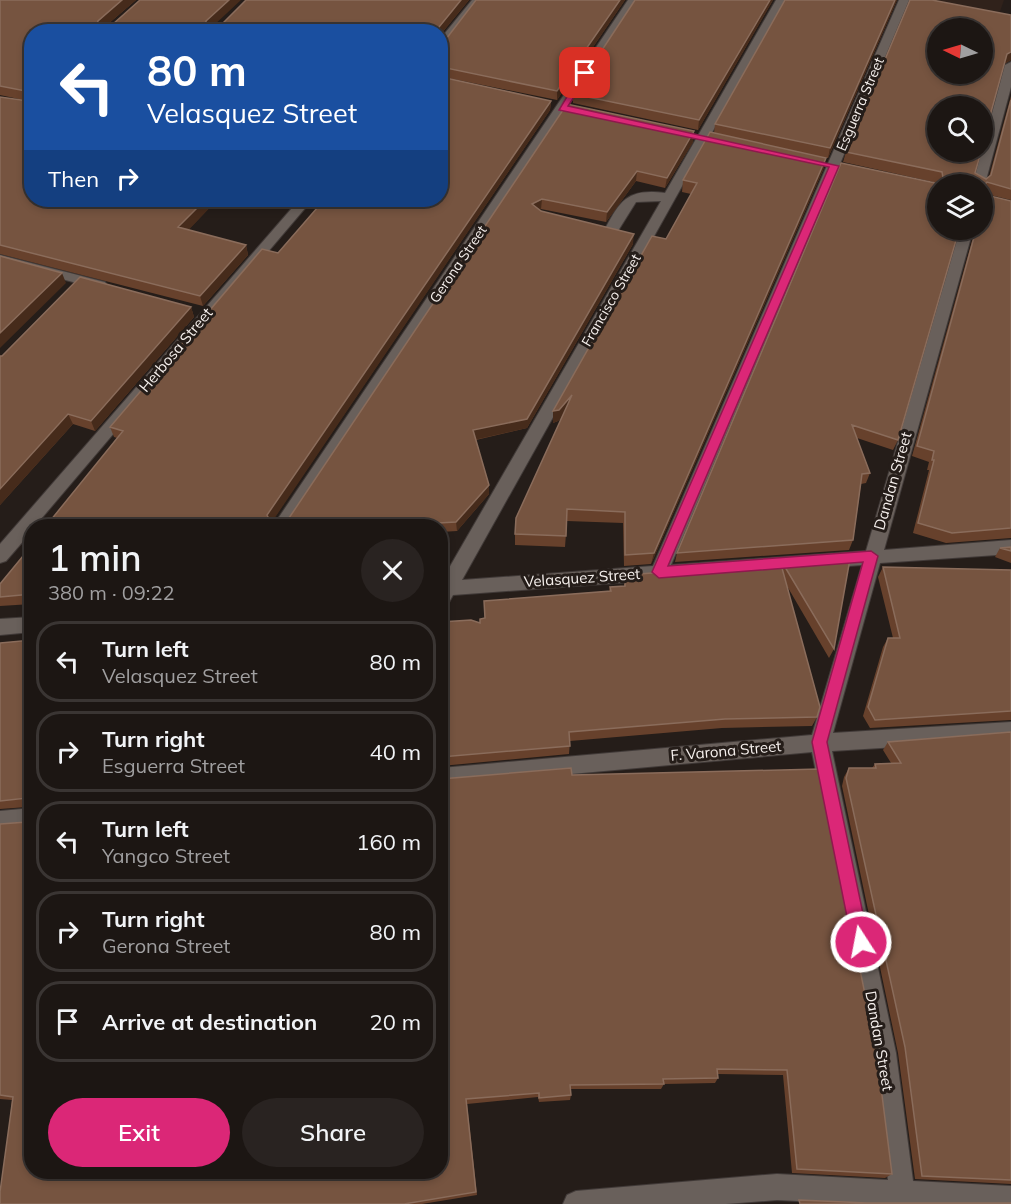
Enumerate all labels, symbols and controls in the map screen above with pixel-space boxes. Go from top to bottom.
north arrow [927,18,993,84]
map controls [927,18,993,240]
text: 80 m [147,44,247,97]
pin [559,47,610,98]
icon: left [48,48,126,126]
street label: Esguerra Street [832,54,888,154]
icon: arrive [568,56,601,89]
text: Velasquez Street [147,96,357,130]
button: search [927,96,993,162]
icon: right [111,162,144,195]
text: Then [48,165,99,193]
button: layers [927,174,993,240]
street label: Gerona Street [425,222,491,306]
street label: Francisco Street [577,251,645,349]
street label: Herbosa Street [135,304,216,396]
street label: Dandan Street [869,430,916,532]
text: 1 min [48,535,142,580]
button: close [361,539,424,602]
street label: Velasquez Street [523,564,641,591]
text: 380 m · 09:22 [48,580,174,605]
text: Turn left [102,635,189,663]
icon: left [51,645,84,678]
text: 80 m [370,648,421,676]
text: Velasquez Street [102,663,258,688]
text: Turn right [102,725,205,753]
icon: right [51,735,84,768]
street label: F. Varona Street [670,736,782,765]
text: 40 m [370,738,421,766]
text: Esguerra Street [102,753,245,778]
text: Turn left [102,815,189,843]
icon: left [51,825,84,858]
text: 160 m [356,828,421,856]
text: Yangco Street [102,843,230,868]
text: Turn right [102,905,205,933]
position arrow [829,910,893,974]
icon: right [51,915,84,948]
text: 80 m [370,918,421,946]
text: Gerona Street [102,933,230,958]
street label: Dandan Street [861,989,898,1092]
icon: arrive [51,1005,84,1038]
text: Arrive at destination [102,1008,317,1036]
text: 20 m [370,1008,421,1036]
button: Exit [48,1098,230,1167]
button: Share [242,1098,424,1167]

